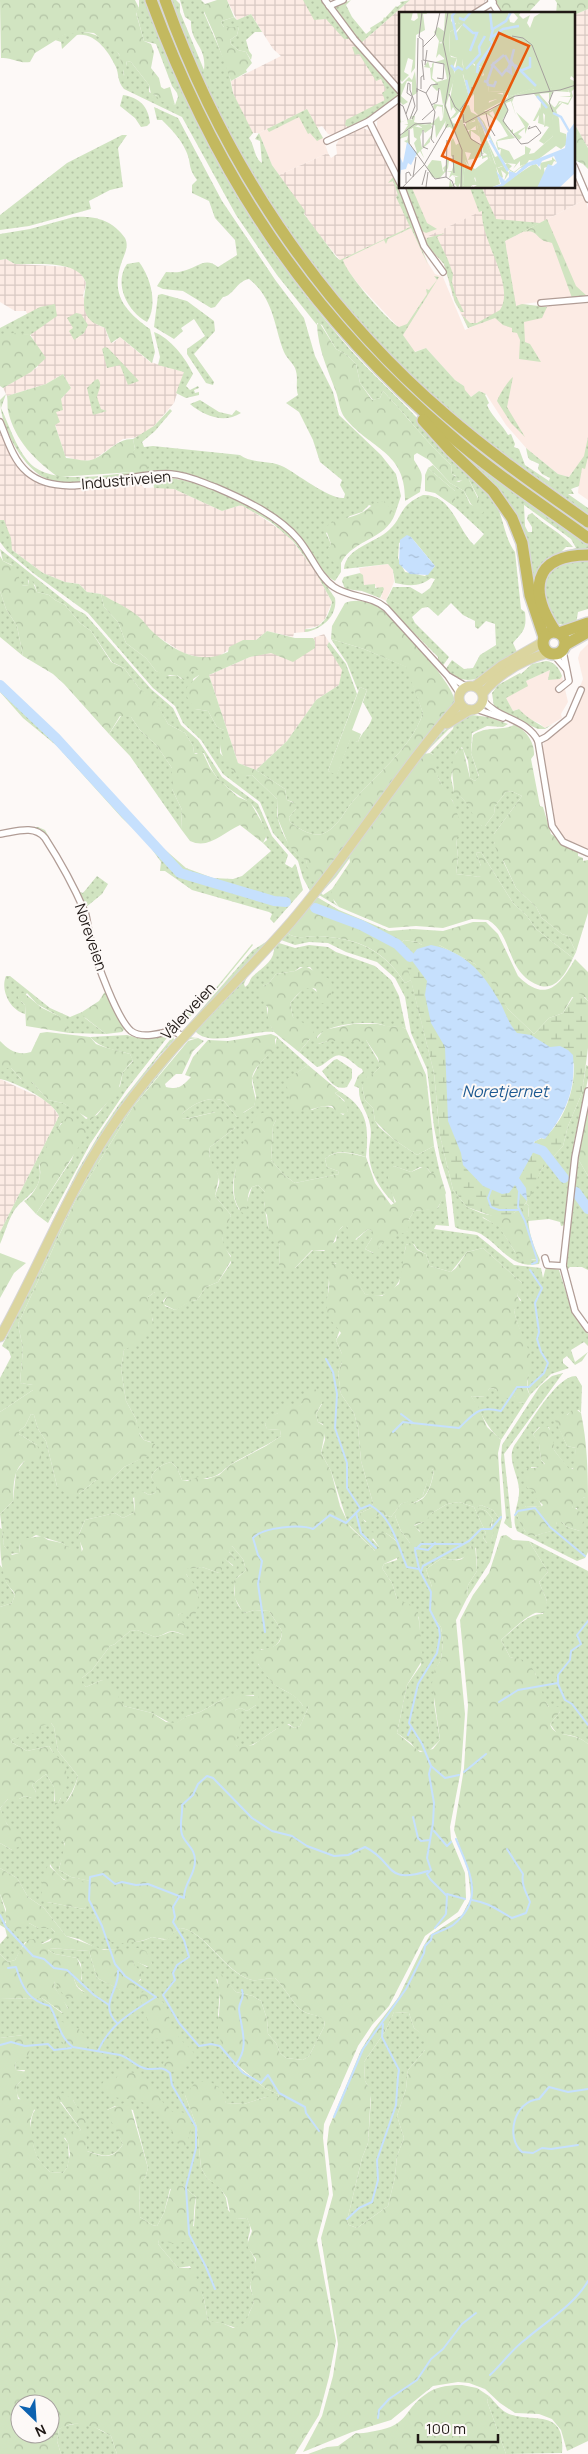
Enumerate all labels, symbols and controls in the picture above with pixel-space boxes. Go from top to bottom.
inset map [399,12,576,189]
street label: Industriveien [80,466,172,494]
street label: Noreveien [70,901,112,974]
street label: Vålerveien [156,978,220,1044]
water label: Noretjernet [462,1080,550,1102]
north arrow [10,2394,60,2444]
scale bar [418,2412,498,2444]
text: 100 m [426,2418,466,2439]
text: N [32,2420,49,2442]

